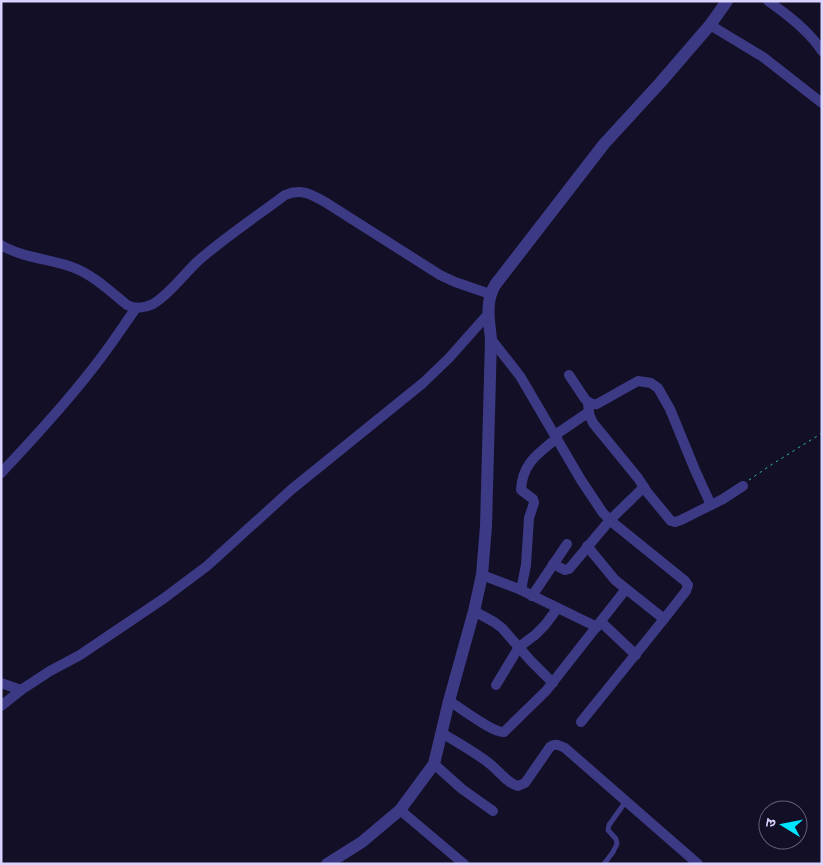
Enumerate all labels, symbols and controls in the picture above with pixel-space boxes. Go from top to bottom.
north arrow [758,800,808,850]
text: उ [761,816,780,828]

